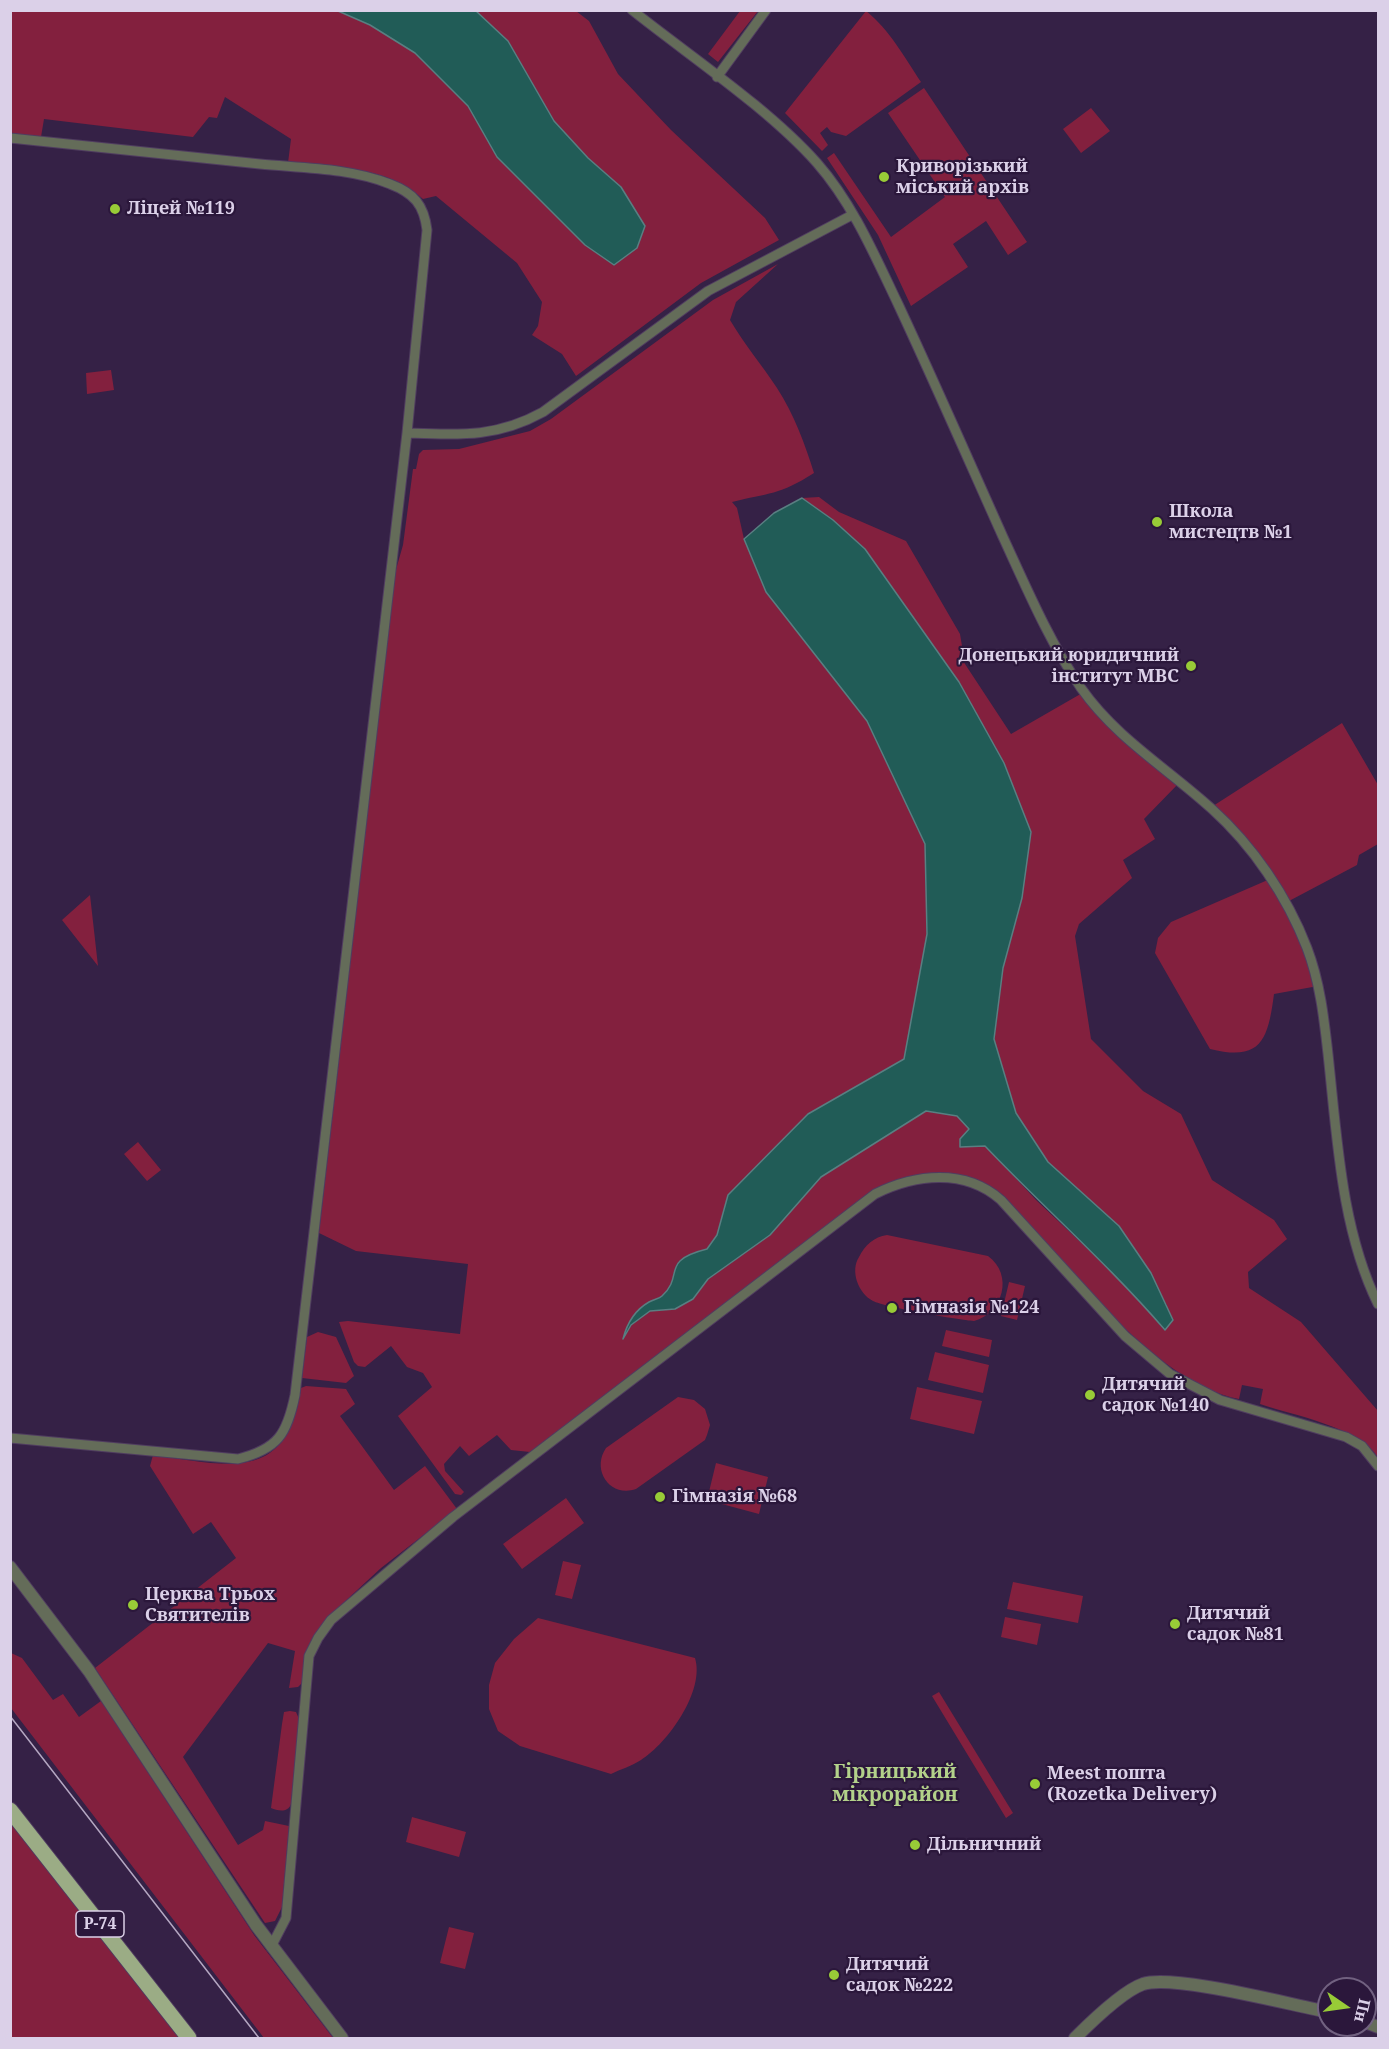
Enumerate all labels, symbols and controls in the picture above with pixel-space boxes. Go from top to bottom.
place label: Криворізький міський архів [896,156,1029,198]
marker: Криворізький міський архів [877,170,891,184]
place label: Ліцей №119 [127,198,235,220]
marker: Ліцей №119 [108,202,122,216]
place label: Школа мистецтв №1 [1169,501,1292,544]
marker: Школа мистецтв №1 [1150,515,1164,529]
place label: Донецький юридичний інститут МВС [958,645,1179,688]
marker: Донецький юридичний інститут МВС [1184,659,1198,673]
place label: Гімназія №124 [904,1297,1039,1319]
marker: Гімназія №124 [885,1301,899,1315]
place label: Дитячий садок №140 [1102,1374,1209,1416]
marker: Дитячий садок №140 [1083,1388,1097,1402]
place label: Гімназія №68 [672,1486,797,1508]
marker: Гімназія №68 [653,1490,667,1504]
place label: Церква Трьох Святителів [145,1584,275,1626]
marker: Церква Трьох Святителів [126,1598,140,1612]
place label: Дитячий садок №81 [1187,1603,1284,1646]
marker: Дитячий садок №81 [1168,1617,1182,1631]
district label: Гірницький мікрорайон [832,1760,958,1807]
place label: Meest пошта (Rozetka Delivery) [1047,1763,1217,1806]
marker: Meest пошта (Rozetka Delivery) [1028,1777,1042,1791]
place label: Дільничний [927,1834,1041,1856]
marker: Дільничний [908,1838,922,1852]
road number: Р-74 [76,1911,124,1937]
place label: Дитячий садок №222 [846,1954,953,1996]
marker: Дитячий садок №222 [827,1968,841,1982]
north arrow [1317,1977,1377,2037]
text: Пн [1349,1997,1376,2025]

